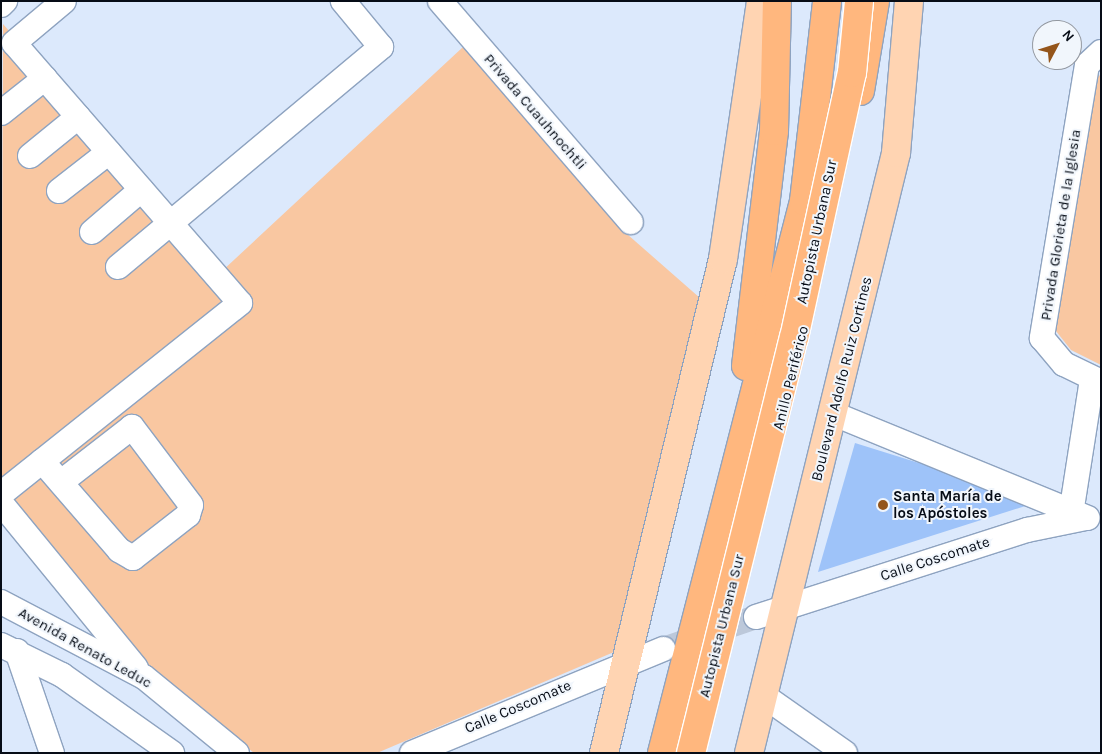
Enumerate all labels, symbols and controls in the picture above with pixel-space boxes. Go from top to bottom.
north arrow [1032,20,1082,70]
text: N [1058,26,1078,45]
street label: Privada Cuauhnochtli [480,50,590,174]
street label: Privada Glorieta de la Iglesia [1037,128,1085,322]
street label: Autopista Urbana Sur [793,158,841,306]
street label: Boulevard Adolfo Ruiz Cortines [808,275,876,483]
street label: Anillo Periférico [769,324,813,432]
place label: Santa María de los Apóstoles [893,487,1002,522]
marker: Santa María de los Apóstoles [877,499,889,511]
street label: Calle Coscomate [878,533,992,585]
street label: Autopista Urbana Sur [695,553,749,699]
street label: Avenida Renato Leduc [15,604,155,692]
street label: Calle Coscomate [462,676,574,738]

